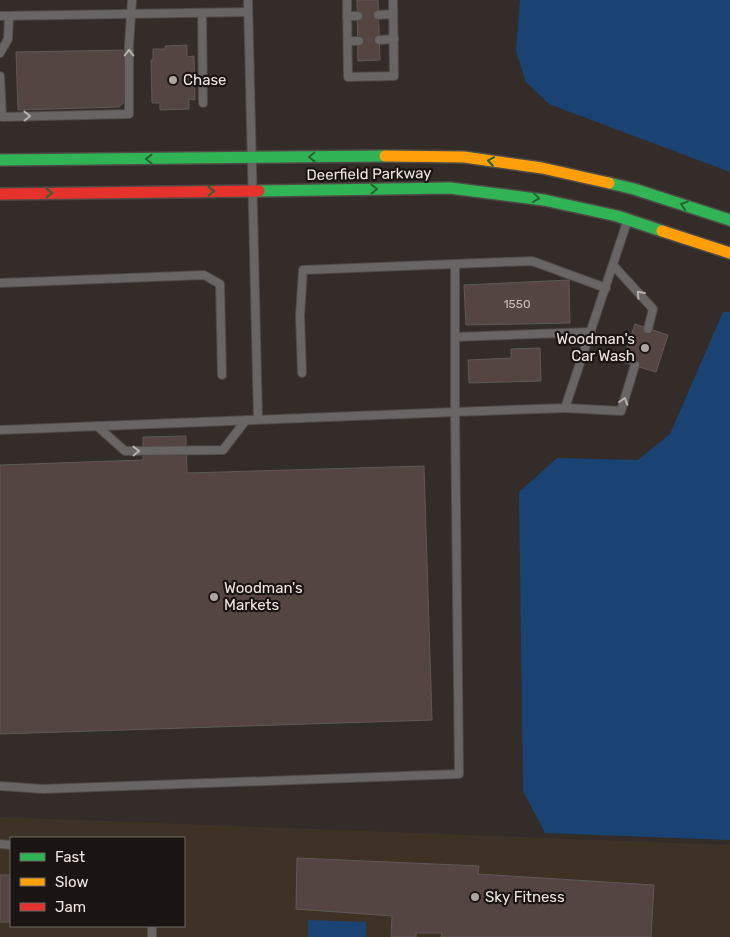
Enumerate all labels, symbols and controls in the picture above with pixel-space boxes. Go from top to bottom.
one-way arrow [124,49,134,56]
place label: Chase [183,71,226,89]
marker: Chase [167,74,179,86]
one-way arrow [24,111,32,121]
one-way arrow [308,152,316,162]
one-way arrow [145,154,153,164]
one-way arrow [487,156,495,167]
street label: Deerfield Parkway [306,164,432,184]
one-way arrow [370,183,378,194]
one-way arrow [208,186,215,196]
one-way arrow [45,188,53,198]
one-way arrow [531,193,540,203]
one-way arrow [680,200,688,210]
one-way arrow [637,291,646,300]
house number: 1550 [503,297,531,311]
place label: Woodman's Car Wash [556,330,635,365]
marker: Woodman's Car Wash [639,342,651,354]
one-way arrow [618,398,628,406]
one-way arrow [132,446,140,456]
place label: Woodman's Markets [224,579,303,614]
marker: Woodman's Markets [208,591,220,603]
legend [10,837,185,927]
text: Fast [55,848,85,866]
text: Slow [55,873,88,891]
place label: Sky Fitness [485,888,565,906]
marker: Sky Fitness [469,891,481,903]
text: Jam [55,898,86,916]

